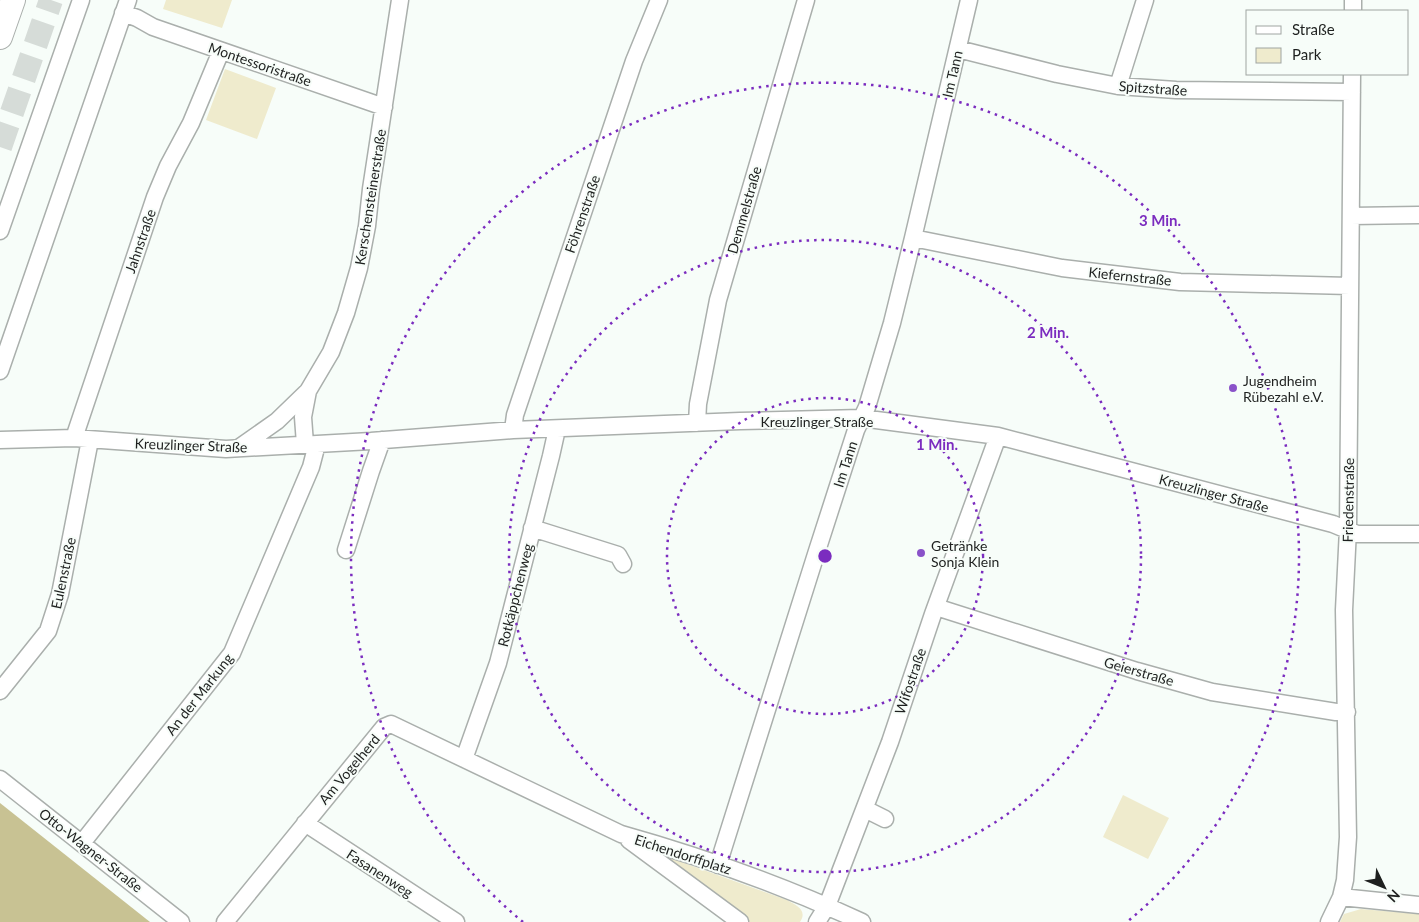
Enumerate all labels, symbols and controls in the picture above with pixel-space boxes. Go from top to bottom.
legend [1246,10,1409,75]
text: Straße [1292,20,1335,38]
street label: Montessoristraße [206,38,314,90]
text: Park [1292,45,1322,63]
street label: Im Tann [938,49,966,99]
street label: Spitzstraße [1118,77,1188,99]
street label: Kerschensteinerstraße [351,128,389,266]
street label: Demmelstraße [723,164,765,256]
street label: Föhrenstraße [561,173,603,255]
street label: Jahnstraße [121,207,159,275]
text: 3 Min. [1139,211,1181,229]
street label: Kiefernstraße [1088,263,1172,289]
text: 2 Min. [1027,323,1069,341]
place label: Jugendheim Rübezahl e.V. [1243,372,1324,405]
marker: Jugendheim Rübezahl e.V. [1227,382,1239,394]
street label: Kreuzlinger Straße [761,413,873,430]
street label: Kreuzlinger Straße [134,435,248,455]
text: 1 Min. [916,435,958,453]
street label: Im Tann [830,439,860,489]
street label: Friedenstraße [1339,457,1357,543]
street label: Kreuzlinger Straße [1157,470,1271,516]
street label: Eulenstraße [47,536,79,610]
place label: Getränke Sonja Klein [931,537,999,570]
street label: Rotkäppchenweg [494,541,536,649]
centre of rings [816,547,834,565]
marker: Getränke Sonja Klein [915,547,927,559]
street label: Wifostraße [891,646,929,716]
street label: An der Markung [162,650,236,738]
street label: Geierstraße [1102,653,1176,689]
street label: Am Vogelherd [315,731,383,807]
street label: Otto-Wagner-Straße [36,804,146,896]
street label: Eichendorffplatz [633,830,733,878]
street label: Fasanenweg [344,845,416,901]
north arrow [1359,862,1409,912]
text: N [1384,886,1404,906]

